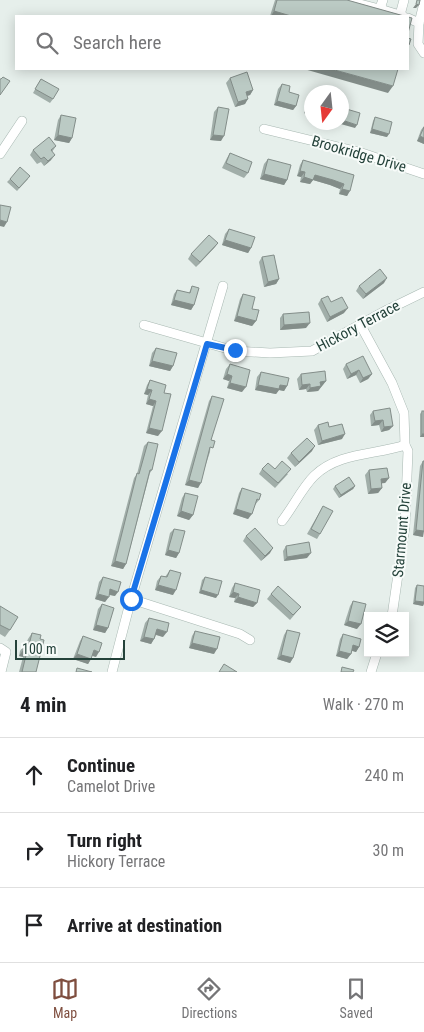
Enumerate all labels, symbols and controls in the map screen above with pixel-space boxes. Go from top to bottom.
search box [15,15,409,70]
icon: search [33,29,61,57]
text: Search here [73,31,161,54]
north arrow [304,85,349,130]
street label: Brookridge Drive [310,132,408,176]
street label: Hickory Terrace [313,296,403,356]
route end [224,339,247,362]
street label: Starmount Drive [389,482,415,578]
route start [120,588,143,611]
map controls [364,612,409,657]
button: layers [364,612,409,657]
scale bar [15,637,125,660]
text: 100 m [22,641,57,657]
text: 4 min [20,693,67,717]
text: Walk · 270 m [323,695,404,714]
text: Continue [67,754,135,777]
icon: ahead [20,761,48,789]
text: 240 m [365,766,404,785]
text: Camelot Drive [67,777,155,796]
text: Turn right [67,829,142,852]
icon: right [20,836,48,864]
text: 30 m [372,841,404,860]
text: Hickory Terrace [67,852,165,871]
icon: arrive [20,911,48,939]
text: Arrive at destination [67,914,222,937]
tab: Map [51,975,79,1021]
tab: Directions [181,975,237,1021]
tab: Saved [340,975,373,1021]

